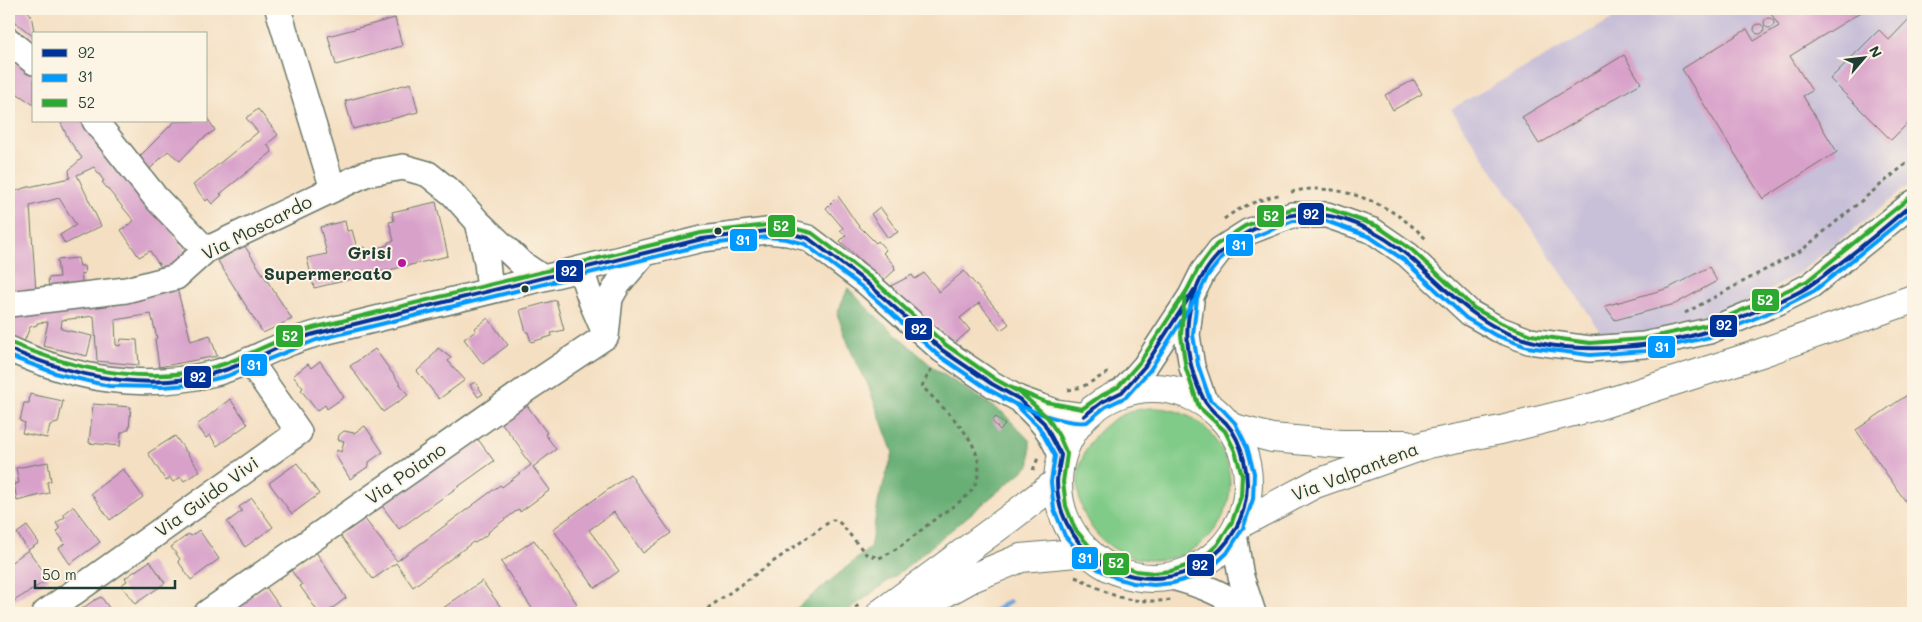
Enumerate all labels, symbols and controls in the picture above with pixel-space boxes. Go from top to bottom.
legend [32,32,208,122]
north arrow [1840,32,1890,82]
text: 92 [78,42,95,62]
text: N [1865,43,1887,61]
text: 31 [78,66,94,86]
text: 52 [78,92,95,112]
street label: Via Moscardo [197,189,316,265]
line badge: 92 [1297,202,1325,226]
line badge: 52 [1256,204,1285,228]
text: 92 [1303,204,1319,223]
text: 52 [1263,206,1279,225]
line badge: 52 [767,214,796,238]
text: 52 [773,216,789,235]
unlabelled marker [713,226,723,236]
line badge: 31 [729,228,758,252]
text: 31 [736,230,750,249]
line badge: 31 [1225,233,1254,257]
text: 31 [1232,235,1246,254]
place label: Grisi Supermercato [264,240,392,285]
marker: Grisi Supermercato [396,257,408,269]
line badge: 92 [555,259,584,283]
text: 92 [561,261,577,280]
unlabelled marker [520,284,530,294]
line badge: 52 [1751,288,1780,312]
text: 52 [1757,290,1773,309]
line badge: 92 [1709,314,1738,338]
text: 92 [1716,315,1732,334]
line badge: 92 [904,317,933,341]
text: 92 [911,319,927,338]
line badge: 52 [275,324,304,348]
text: 52 [282,326,298,345]
line badge: 31 [1647,335,1676,359]
text: 31 [1655,337,1669,356]
line badge: 31 [240,353,268,377]
text: 31 [247,355,261,374]
line badge: 92 [183,365,212,389]
text: 92 [190,367,206,386]
street label: Via Poiano [360,436,451,510]
street label: Via Valpantena [1288,436,1421,506]
street label: Via Guido Vivi [150,450,263,542]
line badge: 31 [1071,546,1099,570]
text: 31 [1078,548,1092,567]
line badge: 52 [1102,552,1130,576]
text: 52 [1108,553,1124,572]
line badge: 92 [1186,553,1215,577]
text: 92 [1192,555,1208,574]
scale bar [35,557,175,589]
text: 50 m [42,564,77,584]

